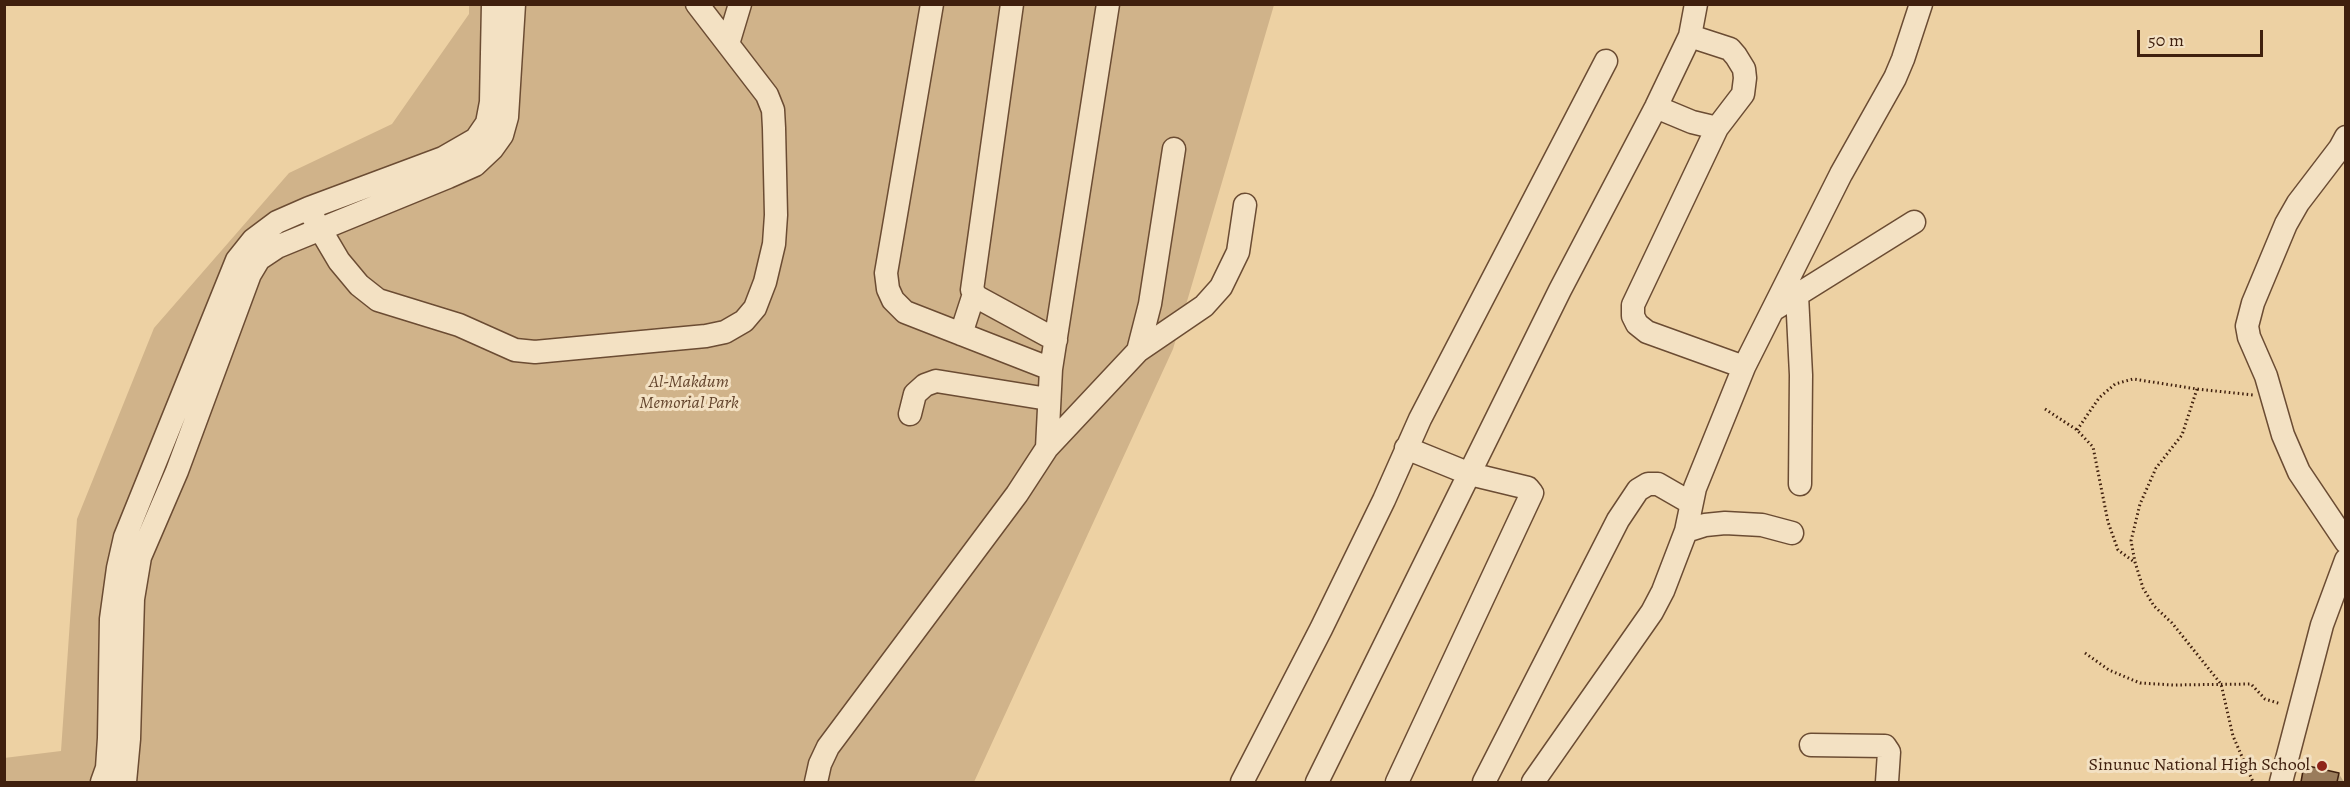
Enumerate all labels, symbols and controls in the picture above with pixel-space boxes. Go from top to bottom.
scale bar [2140,18,2266,56]
text: 50 m [2148,28,2184,52]
park label: Al-Makdum Memorial Park [639,372,739,415]
place label: Sinunuc National High School [2089,755,2310,777]
marker: Sinunuc National High School [2315,759,2329,773]

